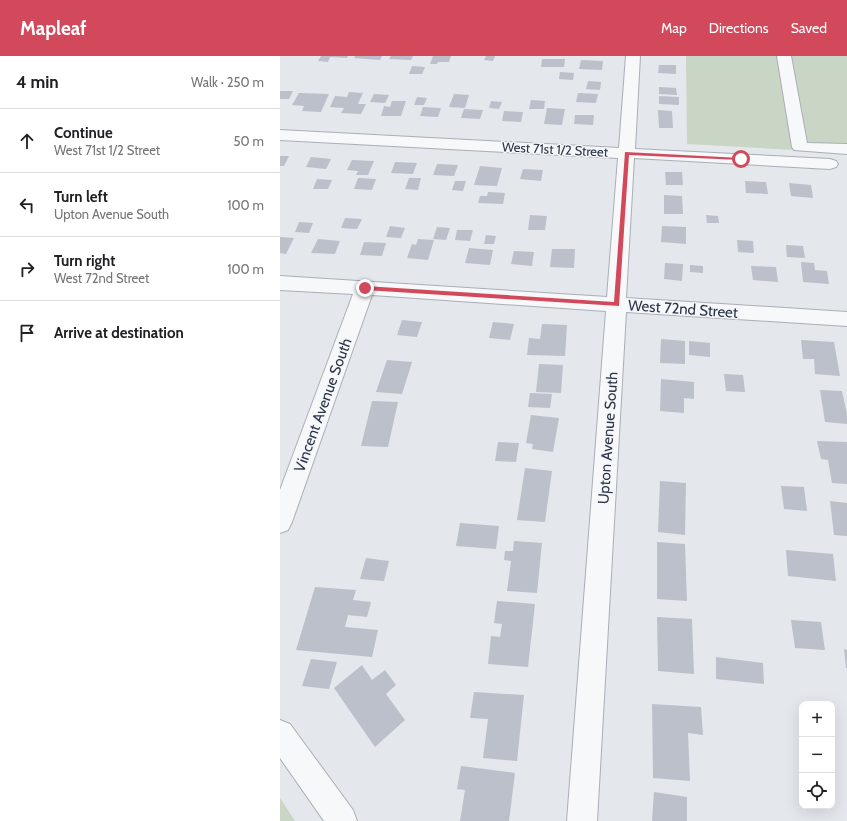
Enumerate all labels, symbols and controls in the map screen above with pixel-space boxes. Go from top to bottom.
text: Mapleaf [20,17,87,40]
text: Map [661,19,687,37]
text: Directions [709,19,769,37]
text: Saved [791,19,827,37]
text: 4 min [16,72,59,92]
text: Walk · 250 m [191,74,264,90]
text: Continue [54,124,113,142]
icon: ahead [16,130,38,152]
text: 50 m [234,133,264,149]
street label: West 71st 1/2 Street [502,138,609,160]
text: West 71st 1/2 Street [54,142,160,158]
route start [732,150,750,168]
text: Turn left [54,188,108,206]
icon: left [16,194,38,216]
text: 100 m [227,197,264,213]
text: Upton Avenue South [54,206,169,222]
text: Turn right [54,252,115,270]
icon: right [16,258,38,280]
text: 100 m [227,261,264,277]
text: West 72nd Street [54,270,149,286]
route end [356,279,374,297]
street label: West 72nd Street [628,296,738,322]
icon: arrive [16,322,38,344]
text: Arrive at destination [54,324,184,342]
street label: Vincent Avenue South [290,335,356,475]
street label: Upton Avenue South [594,371,622,505]
map controls [799,701,835,809]
button: + [799,701,835,737]
button: − [799,737,835,773]
button: locate [799,773,835,809]

